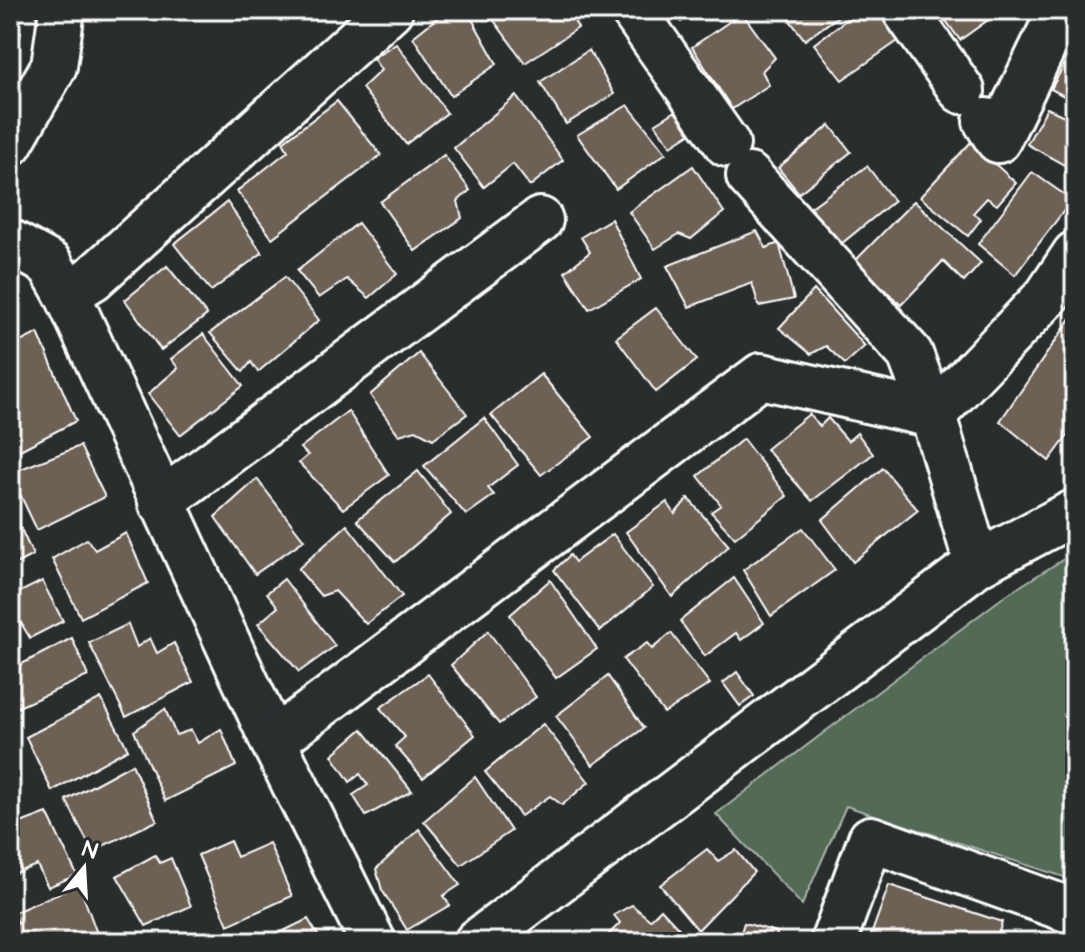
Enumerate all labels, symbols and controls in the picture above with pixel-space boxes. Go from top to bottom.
north arrow [44,828,124,908]
text: N [78,834,101,867]

